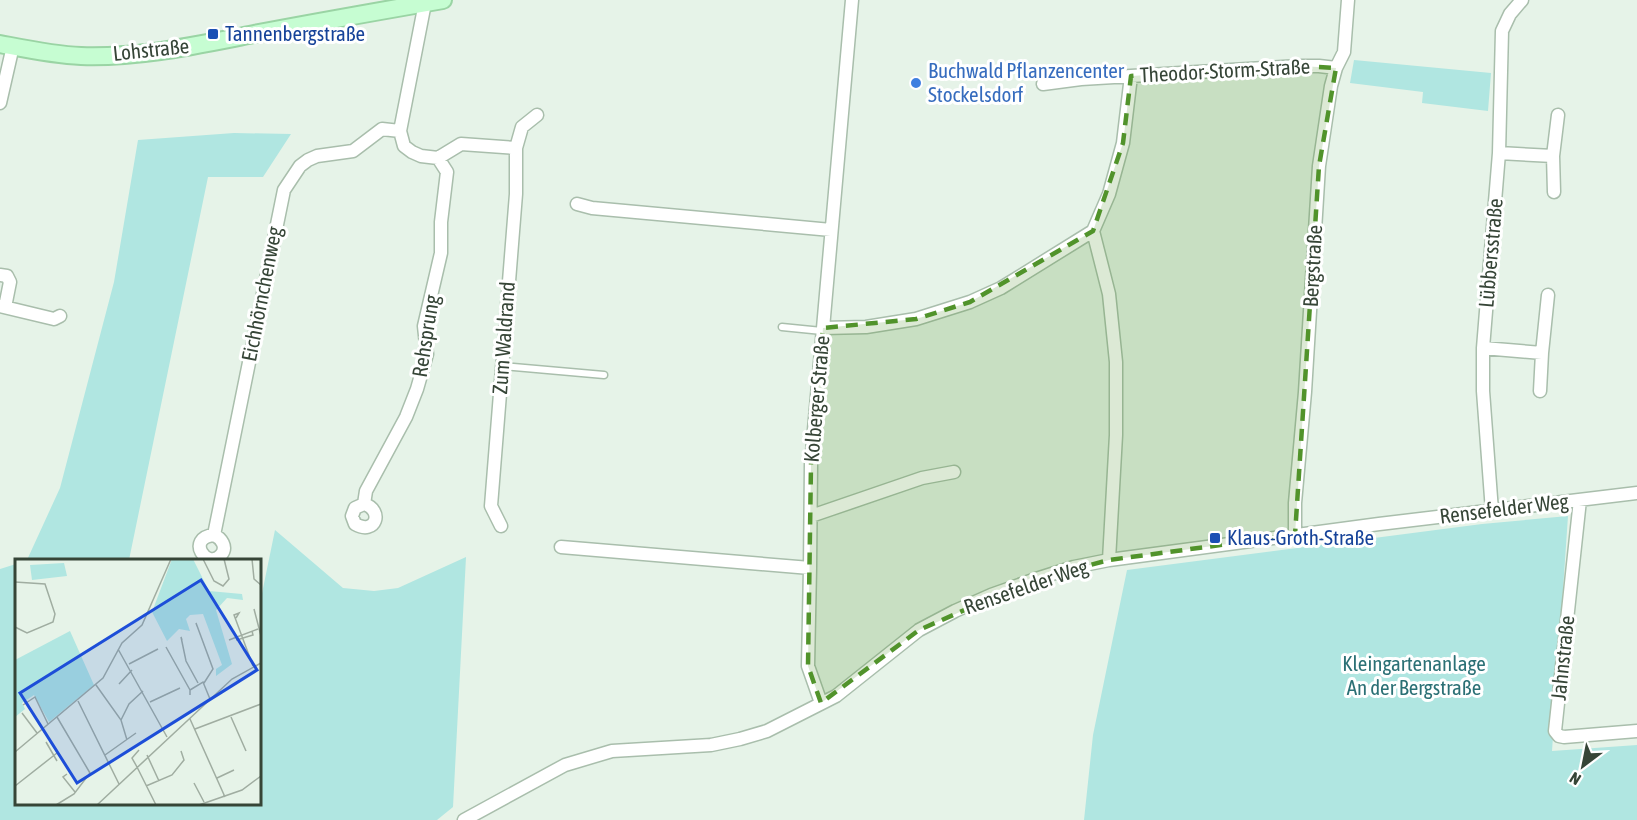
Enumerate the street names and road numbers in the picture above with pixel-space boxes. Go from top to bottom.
street label: Lohstraße [112,33,190,65]
street label: Theodor-Storm-Straße [1139,54,1311,86]
street label: Lübbersstraße [1473,197,1507,309]
street label: Eichhörnchenweg [236,224,286,363]
street label: Bergstraße [1298,224,1326,308]
street label: Zum Waldrand [487,281,519,395]
street label: Rehsprung [407,293,443,379]
street label: Kolberger Straße [798,334,834,463]
street label: Rensefelder Weg [1438,488,1570,528]
street label: Rensefelder Weg [961,554,1091,618]
street label: Jahnstraße [1546,614,1578,702]

